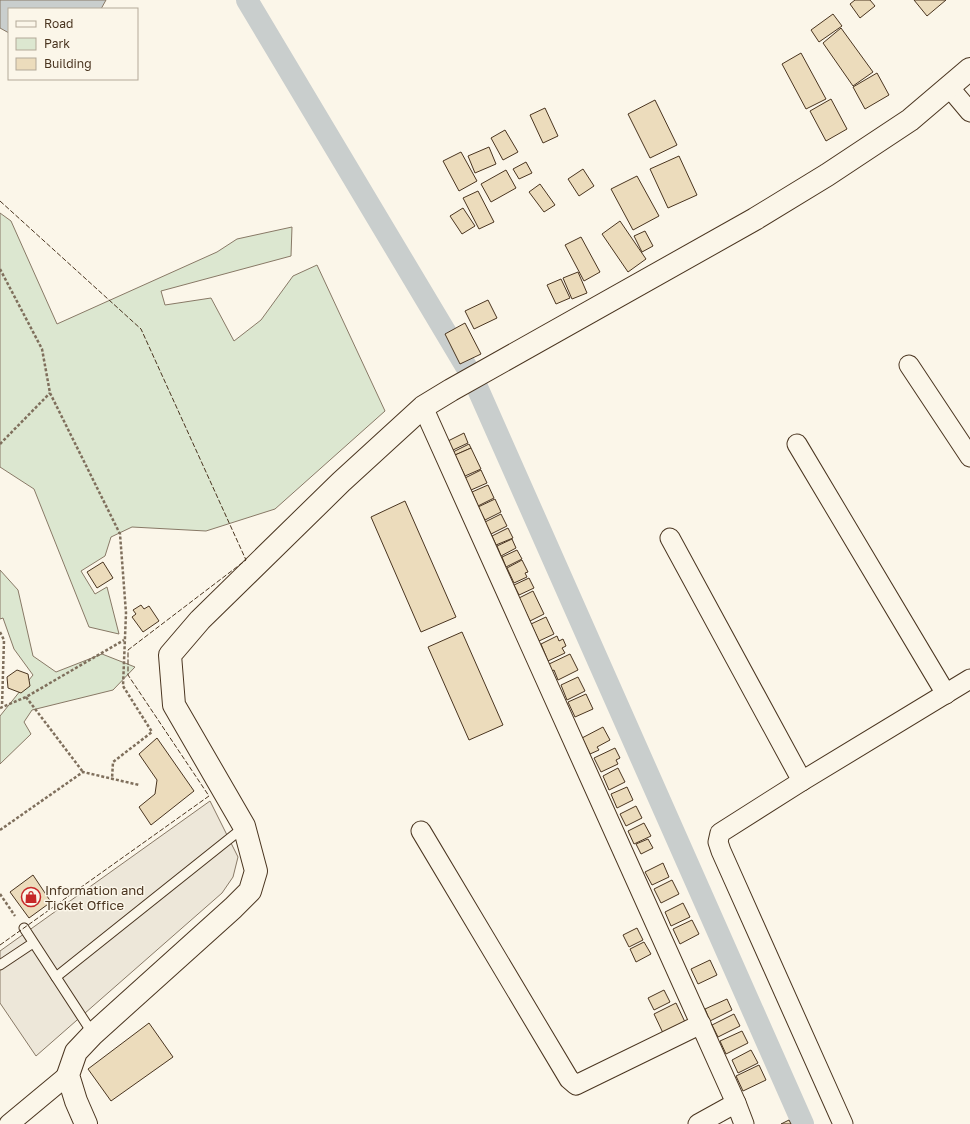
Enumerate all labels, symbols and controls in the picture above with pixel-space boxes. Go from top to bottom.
legend [8,8,138,80]
text: Road [44,16,73,31]
text: Park [44,36,70,51]
text: Building [44,56,92,71]
place label: Information and Ticket Office [45,882,144,913]
shop icon: Information and Ticket Office [20,886,42,908]

